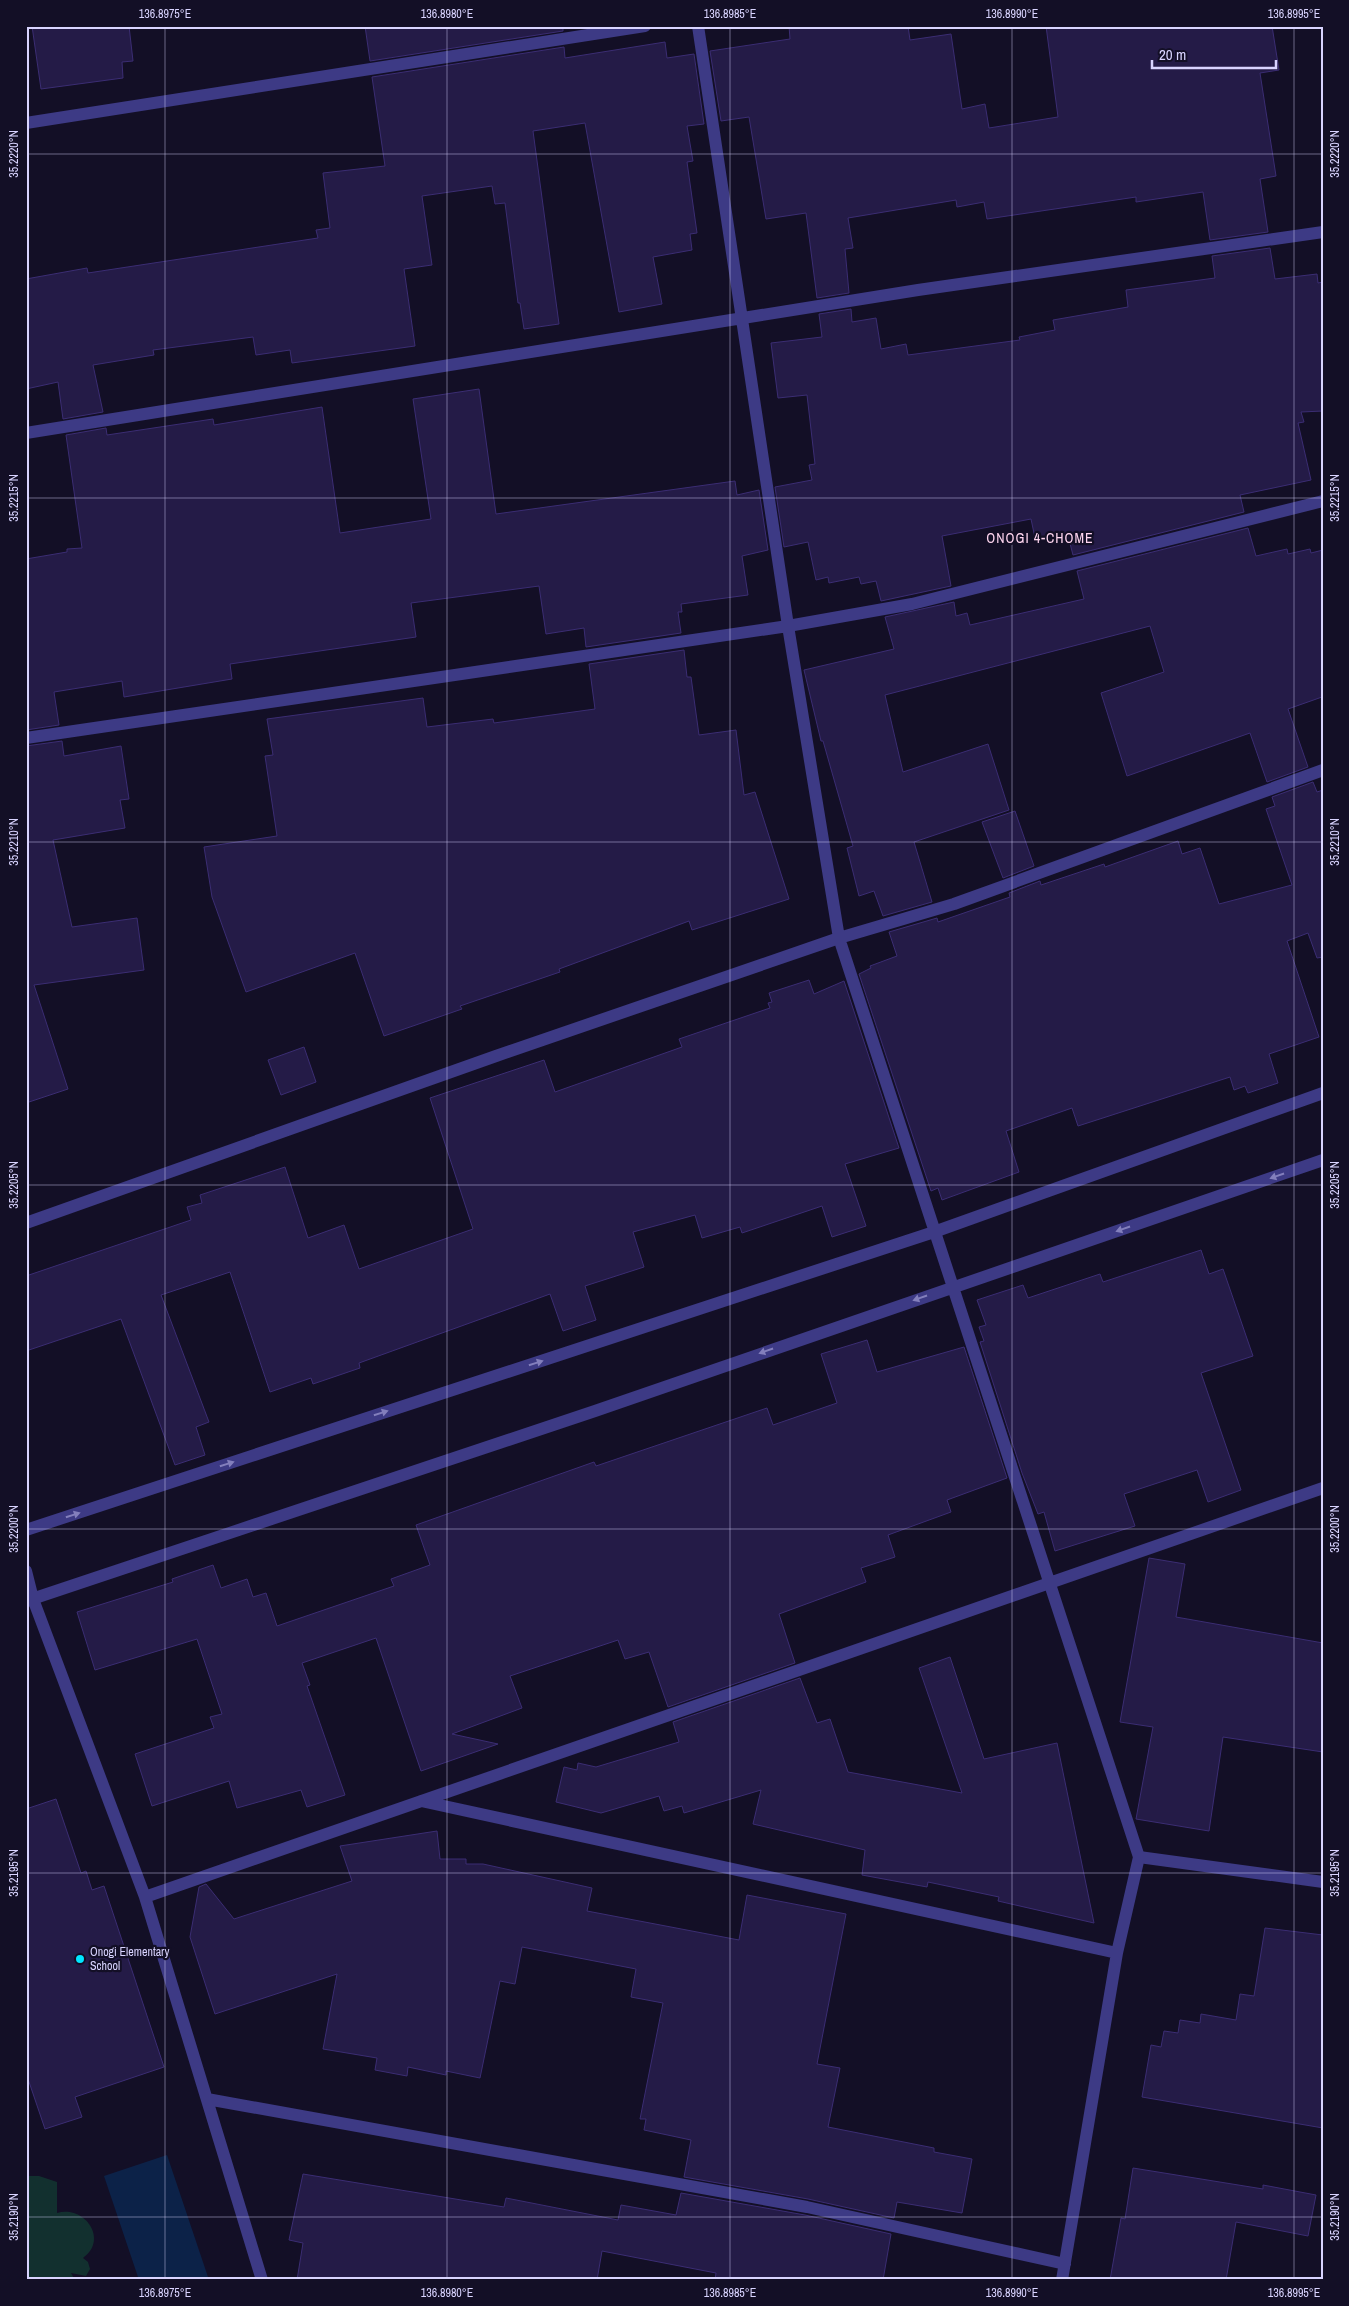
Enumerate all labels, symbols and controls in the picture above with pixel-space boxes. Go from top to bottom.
text: 136.8975°E [139,6,191,22]
text: 136.8980°E [421,6,473,22]
text: 136.8985°E [704,6,756,22]
text: 136.8990°E [986,6,1038,22]
text: 136.8995°E [1268,6,1320,22]
scale bar [1152,38,1275,70]
text: 20 m [1159,44,1186,65]
text: 35.2220°N [6,130,22,178]
text: 35.2220°N [1327,130,1343,178]
text: 35.2215°N [6,474,22,522]
text: 35.2215°N [1327,474,1343,522]
district label: ONOGI 4-CHOME [986,529,1094,547]
text: 35.2210°N [6,818,22,866]
text: 35.2210°N [1327,818,1343,866]
text: 35.2205°N [6,1161,22,1209]
text: 35.2205°N [1327,1161,1343,1209]
one-way arrow [1269,1172,1284,1180]
one-way arrow [1115,1225,1130,1233]
one-way arrow [912,1295,927,1302]
one-way arrow [758,1348,773,1356]
one-way arrow [529,1359,544,1367]
one-way arrow [374,1409,389,1417]
one-way arrow [220,1460,235,1468]
text: 35.2200°N [6,1505,22,1553]
text: 35.2200°N [1327,1505,1343,1553]
one-way arrow [65,1510,80,1518]
text: 35.2195°N [6,1849,22,1897]
text: 35.2195°N [1327,1849,1343,1897]
place label: Onogi Elementary School [90,1944,169,1974]
marker: Onogi Elementary School [74,1953,86,1965]
text: 35.2190°N [6,2193,22,2241]
text: 35.2190°N [1327,2193,1343,2241]
text: 136.8975°E [139,2285,191,2301]
text: 136.8980°E [421,2285,473,2301]
text: 136.8985°E [704,2285,756,2301]
text: 136.8990°E [986,2285,1038,2301]
text: 136.8995°E [1268,2285,1320,2301]

